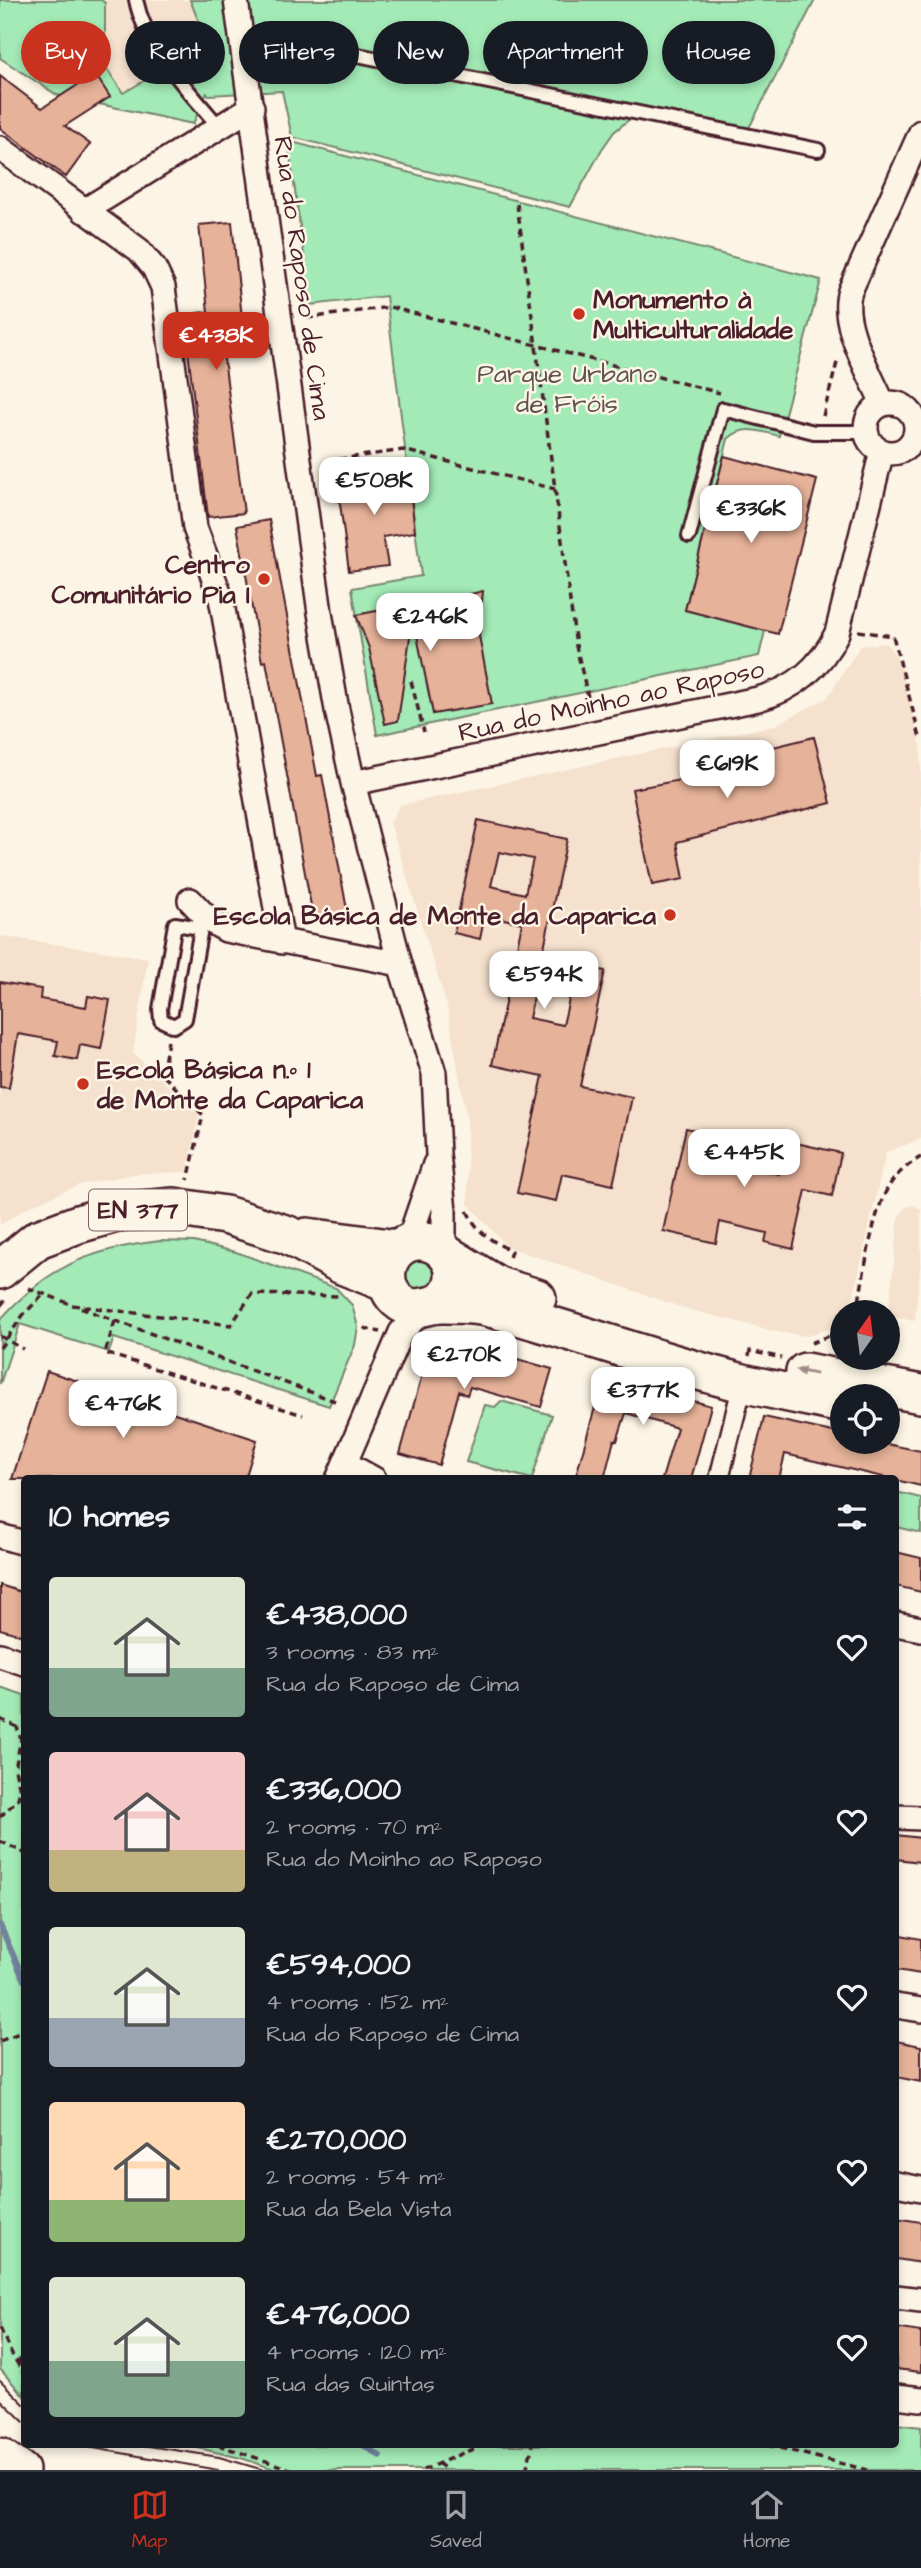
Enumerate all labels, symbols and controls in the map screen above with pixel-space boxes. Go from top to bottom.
chip: Buy [21,21,111,84]
chip: Rent [125,21,225,84]
chip: Filters [239,21,359,84]
chip: New [373,21,469,84]
chip: Apartment [483,21,648,84]
chip: House [662,21,775,84]
street label: Rua do Raposo de Cima [264,134,340,422]
place label: Monumento à Multiculturalidade [593,282,793,348]
marker: Monumento à Multiculturalidade [571,306,587,322]
pin: €438K [167,312,265,372]
text: €438K [179,319,253,351]
park label: Parque Urbano de Fróis [477,356,657,422]
pin: €508K [325,458,423,517]
text: €508K [335,464,413,496]
pin: €336K [702,486,800,545]
text: €336K [716,492,786,524]
place label: Centro Comunitário Pia I [51,547,250,613]
marker: Centro Comunitário Pia I [256,571,272,587]
pin: €246K [381,594,479,653]
text: €246K [392,600,468,632]
street label: Rua do Moinho ao Raposo [455,651,768,751]
pin: €619K [678,740,776,800]
text: €619K [696,747,758,779]
place label: Escola Básica de Monte da Caparica [214,898,657,934]
marker: Escola Básica de Monte da Caparica [662,907,678,923]
pin: €594K [495,951,593,1011]
text: €594K [505,958,583,990]
place label: Escola Básica n.º 1 de Monte da Caparica [96,1052,364,1118]
marker: Escola Básica n.º 1 de Monte da Caparica [75,1076,91,1092]
pin: €445K [695,1130,793,1189]
text: €445K [704,1136,784,1168]
road number: EN 377 [89,1190,187,1230]
north arrow [830,1300,900,1370]
map controls [830,1300,900,1454]
pin: €270K [415,1332,513,1391]
text: €270K [427,1338,501,1370]
one-way arrow [795,1367,817,1378]
pin: €377K [594,1368,692,1427]
text: €377K [607,1374,679,1406]
pin: €476K [74,1380,172,1440]
button: locate [830,1384,900,1454]
text: €476K [85,1387,161,1419]
text: 10 homes [49,1496,170,1538]
icon: filters [833,1498,871,1536]
text: €438,000 [266,1594,407,1636]
icon: home [105,1605,189,1689]
icon: heart [833,1628,871,1666]
text: 3 rooms · 83 m² [266,1636,439,1668]
text: Rua do Raposo de Cima [266,1668,519,1700]
text: €336,000 [266,1769,401,1811]
icon: home [105,1780,189,1864]
icon: heart [833,1803,871,1841]
text: 2 rooms · 70 m² [266,1811,442,1843]
text: Rua do Moinho ao Raposo [266,1843,542,1875]
text: €594,000 [266,1944,411,1986]
icon: home [105,1955,189,2039]
icon: heart [833,1978,871,2016]
text: 4 rooms · 152 m² [266,1986,449,2018]
text: Rua do Raposo de Cima [266,2018,519,2050]
text: €270,000 [266,2119,407,2161]
icon: home [105,2130,189,2214]
icon: heart [833,2153,871,2191]
text: 2 rooms · 54 m² [266,2161,446,2193]
text: Rua da Bela Vista [266,2193,451,2225]
text: €476,000 [266,2294,410,2336]
icon: home [105,2305,189,2389]
icon: heart [833,2328,871,2366]
text: 4 rooms · 120 m² [266,2336,447,2368]
text: Rua das Quintas [266,2368,435,2400]
tab: Map [131,2486,169,2555]
tab: Saved [430,2486,482,2555]
tab: Home [743,2486,790,2555]

